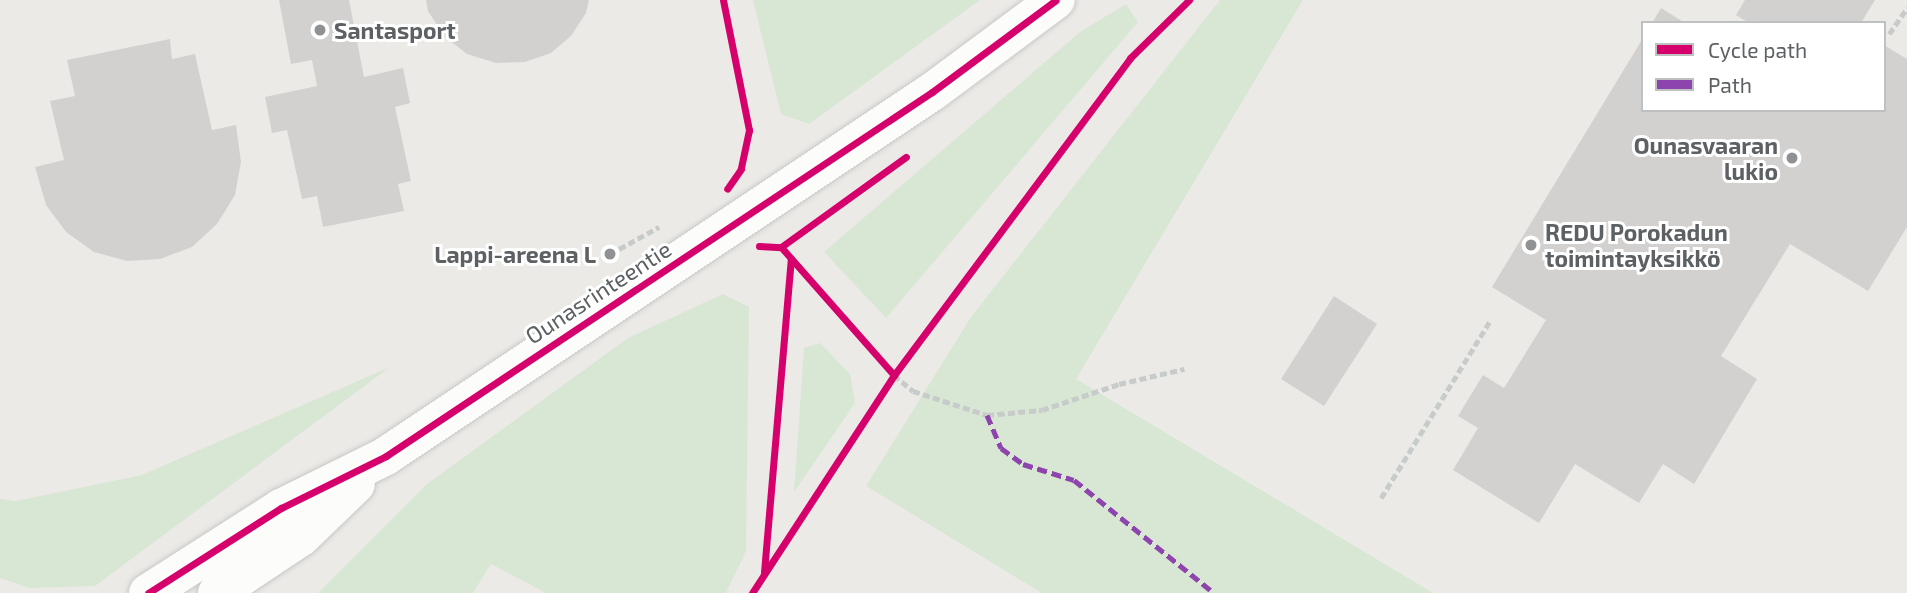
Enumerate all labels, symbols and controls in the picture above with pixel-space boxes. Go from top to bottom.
place label: Santasport [334,16,456,44]
legend [1641,21,1886,112]
marker: Santasport [312,22,328,38]
text: Cycle path [1708,37,1807,62]
text: Path [1708,72,1752,97]
place label: Ounasvaaran lukio [1634,131,1778,185]
marker: Ounasvaaran lukio [1784,150,1800,166]
place label: REDU Porokadun toimintayksikkö [1545,218,1728,272]
street label: Ounasrinteentie [520,235,676,349]
marker: REDU Porokadun toimintayksikkö [1523,237,1539,253]
place label: Lappi-areena L [434,240,596,268]
marker: Lappi-areena L [602,246,618,262]

